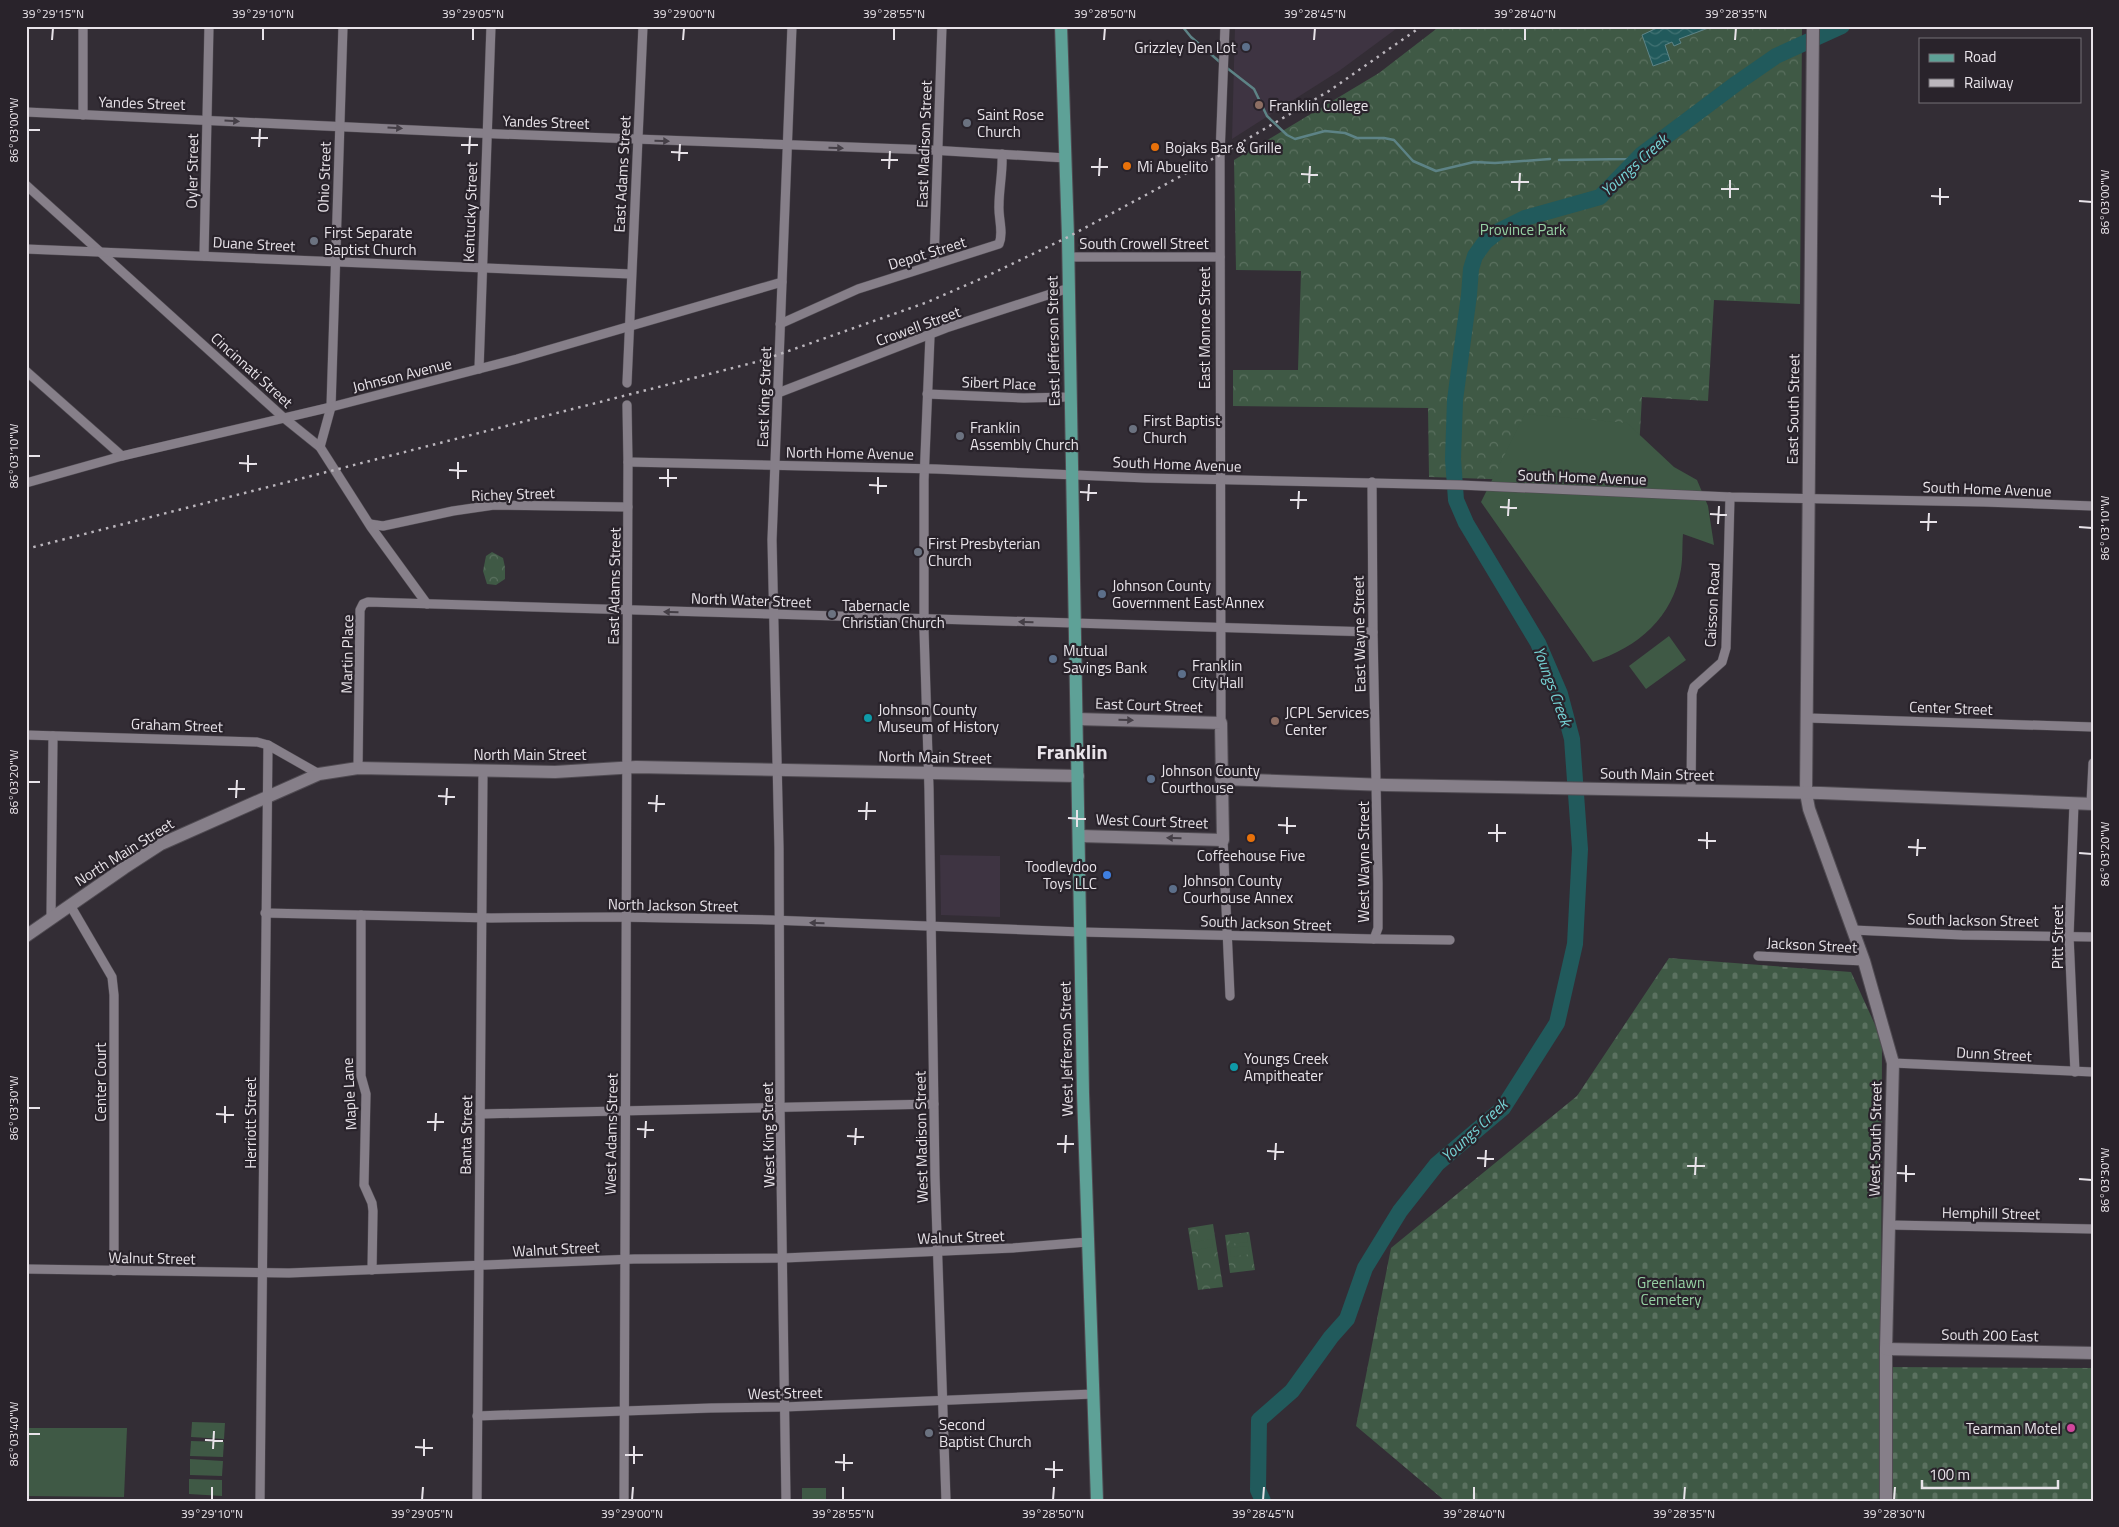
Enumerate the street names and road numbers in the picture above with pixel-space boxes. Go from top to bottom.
street label: East Madison Street [910,79,938,208]
street label: Yandes Street [98,90,187,116]
street label: Yandes Street [502,109,591,135]
street label: East Adams Street [607,114,637,233]
street label: Oyler Street [180,132,204,209]
street label: Ohio Street [311,140,337,213]
street label: Kentucky Street [457,161,483,262]
street label: Duane Street [212,230,297,258]
street label: Depot Street [885,230,969,276]
street label: South Crowell Street [1079,232,1209,255]
street label: East Monroe Street [1193,266,1216,389]
street label: East Jefferson Street [1040,275,1066,407]
street label: Crowell Street [872,300,964,352]
street label: Cincinnati Street [206,327,299,414]
street label: East King Street [751,345,777,448]
street label: Johnson Avenue [350,352,454,398]
street label: East South Street [1781,353,1805,465]
street label: Sibert Place [961,370,1037,396]
street label: North Home Avenue [786,440,914,466]
street label: South Home Avenue [1112,450,1242,478]
street label: South Home Avenue [1517,463,1647,491]
street label: South Home Avenue [1922,475,2052,503]
street label: Richey Street [471,481,556,507]
street label: East Adams Street [601,527,627,645]
street label: Caisson Road [1698,562,1726,648]
street label: East Wayne Street [1346,575,1372,693]
street label: North Water Street [690,586,812,614]
street label: Martin Place [335,614,359,694]
street label: East Court Street [1095,692,1204,718]
street label: Center Street [1909,695,1994,721]
street label: Graham Street [131,712,224,738]
street label: North Main Street [473,743,587,766]
street label: North Main Street [878,745,993,769]
street label: South Main Street [1600,762,1715,787]
street label: West Wayne Street [1352,801,1375,923]
street label: West Court Street [1095,808,1209,834]
street label: North Main Street [70,812,179,892]
street label: North Jackson Street [608,892,739,918]
street label: Pitt Street [2046,904,2069,969]
street label: South Jackson Street [1907,907,2039,933]
street label: South Jackson Street [1200,909,1333,937]
street label: Jackson Street [1766,931,1859,959]
street label: West Jefferson Street [1053,980,1079,1117]
street label: Dunn Street [1956,1041,2033,1068]
street label: Center Court [89,1042,112,1122]
street label: Maple Lane [336,1057,362,1131]
street label: West Madison Street [908,1070,934,1203]
street label: West Adams Street [598,1072,624,1195]
street label: Herriott Street [239,1076,262,1169]
street label: West South Street [1862,1080,1888,1197]
street label: West King Street [756,1081,780,1188]
street label: Banta Street [454,1094,478,1175]
street label: Hemphill Street [1942,1201,2041,1225]
street label: Walnut Street [917,1224,1006,1250]
street label: Walnut Street [512,1235,601,1263]
street label: Walnut Street [108,1246,197,1270]
street label: South 200 East [1941,1323,2040,1347]
street label: West Street [747,1381,823,1405]

